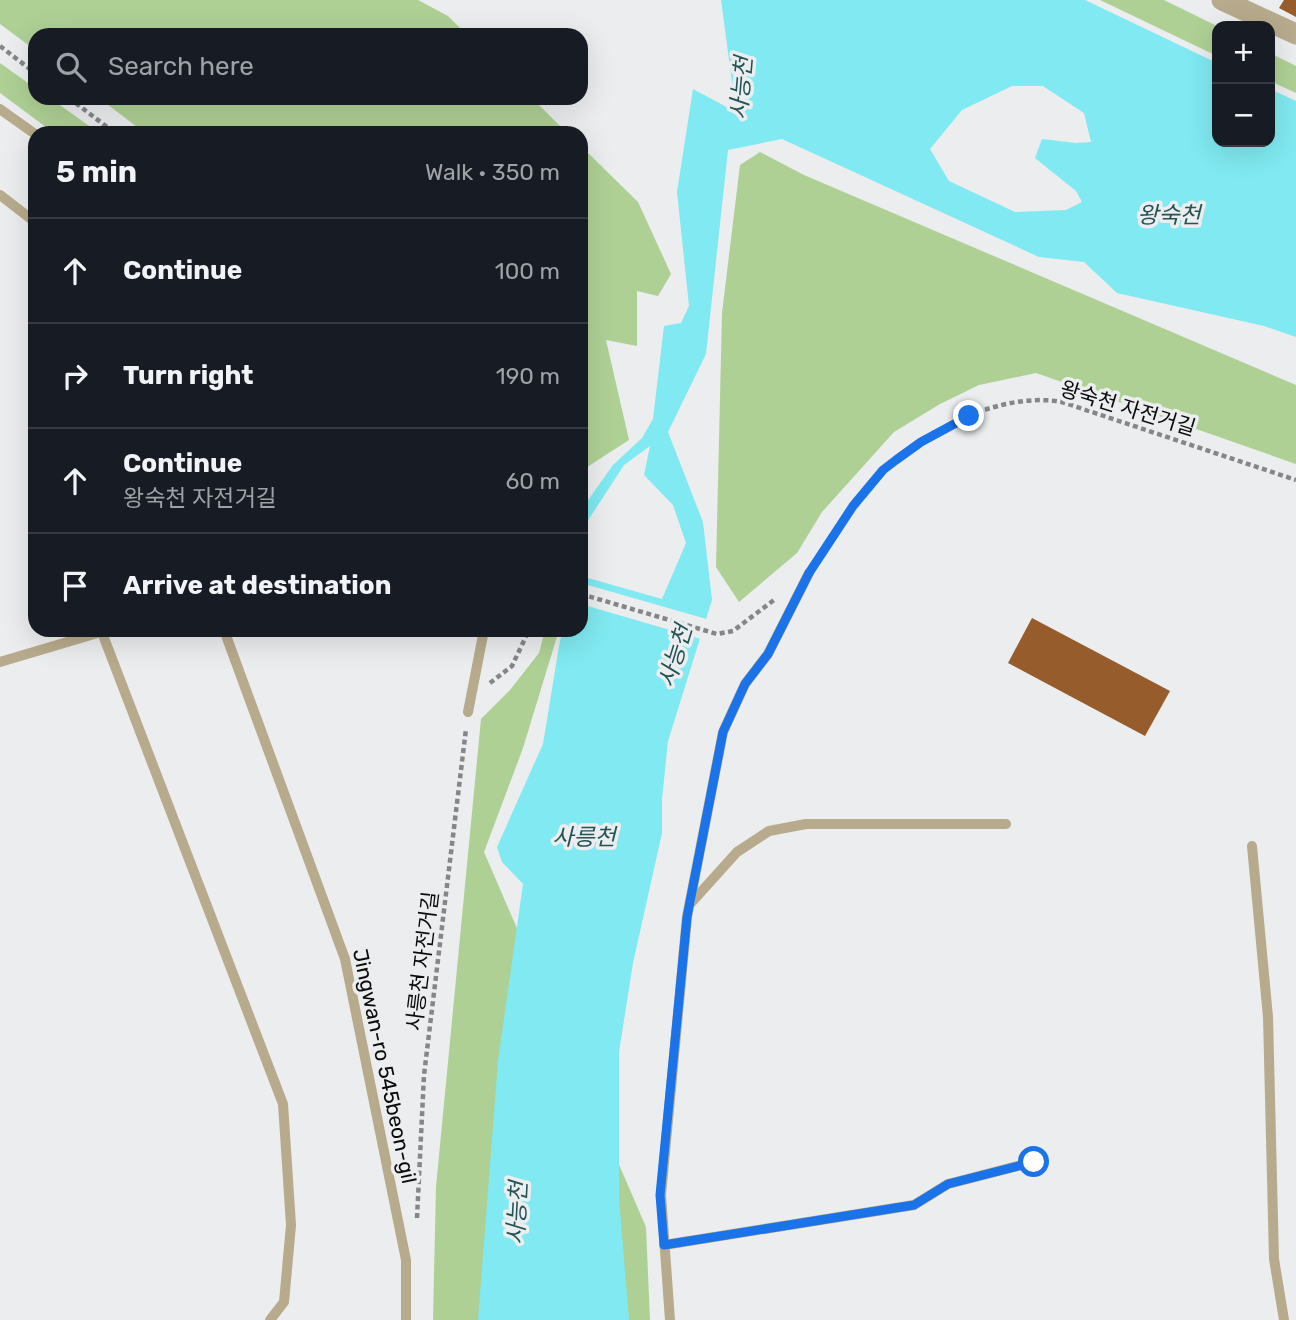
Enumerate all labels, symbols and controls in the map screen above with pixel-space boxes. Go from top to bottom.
map controls [1212,21,1275,147]
button: + [1212,21,1275,84]
search box [28,28,588,105]
icon: search [52,48,90,86]
text: Search here [108,51,254,82]
water label: 사능천 [724,52,758,121]
button: − [1212,84,1275,147]
text: 5 min [56,154,137,190]
text: Walk · 350 m [425,158,560,186]
water label: 왕숙천 [1137,201,1204,229]
icon: ahead [56,252,94,290]
text: Continue [123,255,242,286]
text: 100 m [495,257,560,285]
icon: right [56,357,94,395]
text: Turn right [123,360,253,391]
text: 190 m [496,362,560,390]
street label: 왕숙천 자전거길 [1057,376,1199,440]
route end [953,400,984,431]
text: Continue [123,448,242,479]
icon: ahead [56,462,94,500]
text: 60 m [505,467,560,495]
text: 왕숙천 자전거길 [123,484,277,512]
icon: arrive [56,567,94,605]
text: Arrive at destination [123,570,391,601]
water label: 사능천 [652,619,698,690]
water label: 사릉천 [552,823,619,851]
street label: 사릉천 자전거길 [401,890,443,1032]
street label: Jingwan-ro 545beon-gil [348,946,422,1186]
route start [1018,1146,1049,1177]
water label: 사능천 [501,1178,533,1245]

